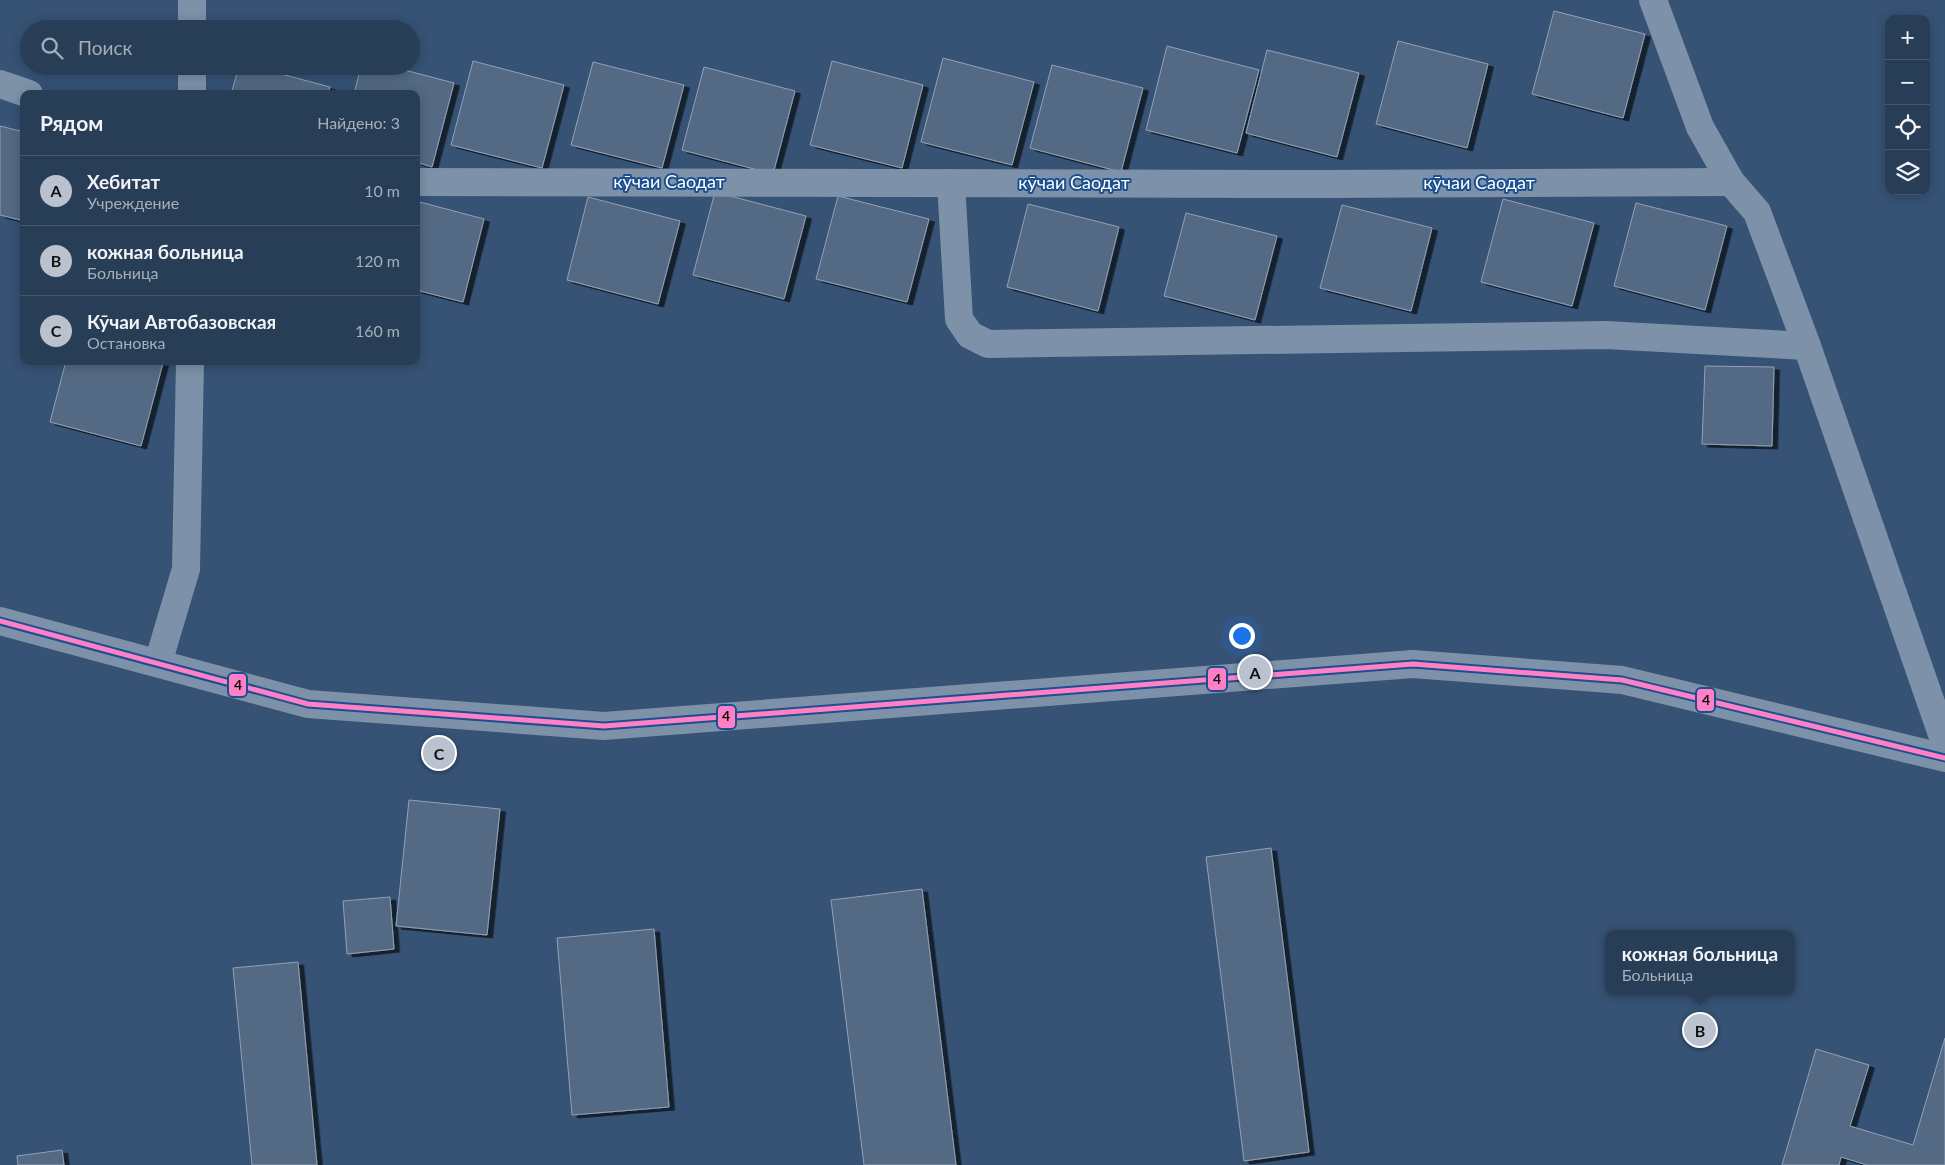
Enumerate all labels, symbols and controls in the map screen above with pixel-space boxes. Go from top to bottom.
map controls [1885,15,1930,195]
button: + [1885,15,1930,60]
search box [20,20,420,75]
icon: search [38,34,66,62]
text: Поиск [78,36,132,59]
button: − [1885,60,1930,105]
button: locate [1885,105,1930,150]
text: Рядом [40,110,103,135]
text: Найдено: 3 [317,113,400,132]
button: layers [1885,150,1930,195]
text: Хебитат [87,170,160,193]
street label: кӯчаи Саодат [613,170,725,192]
street label: кӯчаи Саодат [1018,171,1130,193]
street label: кӯчаи Саодат [1423,171,1535,193]
text: A [50,181,62,200]
text: 10 m [364,181,400,200]
text: Учреждение [87,193,179,212]
text: кожная больница [87,240,244,263]
text: B [51,251,61,270]
text: 120 m [355,251,400,270]
text: Больница [87,263,159,282]
text: Кӯчаи Автобазовская [87,310,276,333]
text: C [51,321,61,340]
text: 160 m [355,321,400,340]
text: Остановка [87,333,166,352]
your location [1229,623,1255,649]
pin: A [1239,653,1271,691]
line badge: 4 [1207,667,1227,691]
text: 4 [1213,670,1221,687]
line badge: 4 [228,673,247,697]
text: 4 [234,676,242,693]
line badge: 4 [1696,688,1715,712]
text: 4 [1702,691,1710,708]
line badge: 4 [717,705,736,729]
text: 4 [722,707,730,724]
pin: C [423,734,455,772]
popup [1605,930,1795,995]
text: кожная больница [1622,942,1778,965]
text: Больница [1622,965,1693,984]
pin: B [1684,1011,1716,1049]

